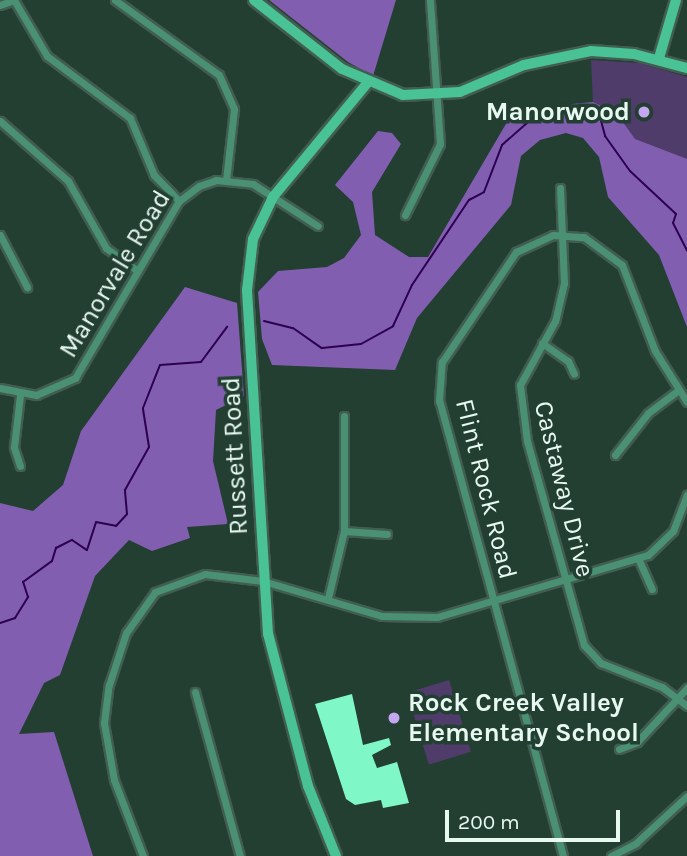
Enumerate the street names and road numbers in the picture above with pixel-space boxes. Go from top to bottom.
street label: Manorvale Road [53,185,177,363]
street label: Russett Road [215,376,255,536]
street label: Flint Rock Road [449,396,523,582]
street label: Castaway Drive [527,398,601,580]

